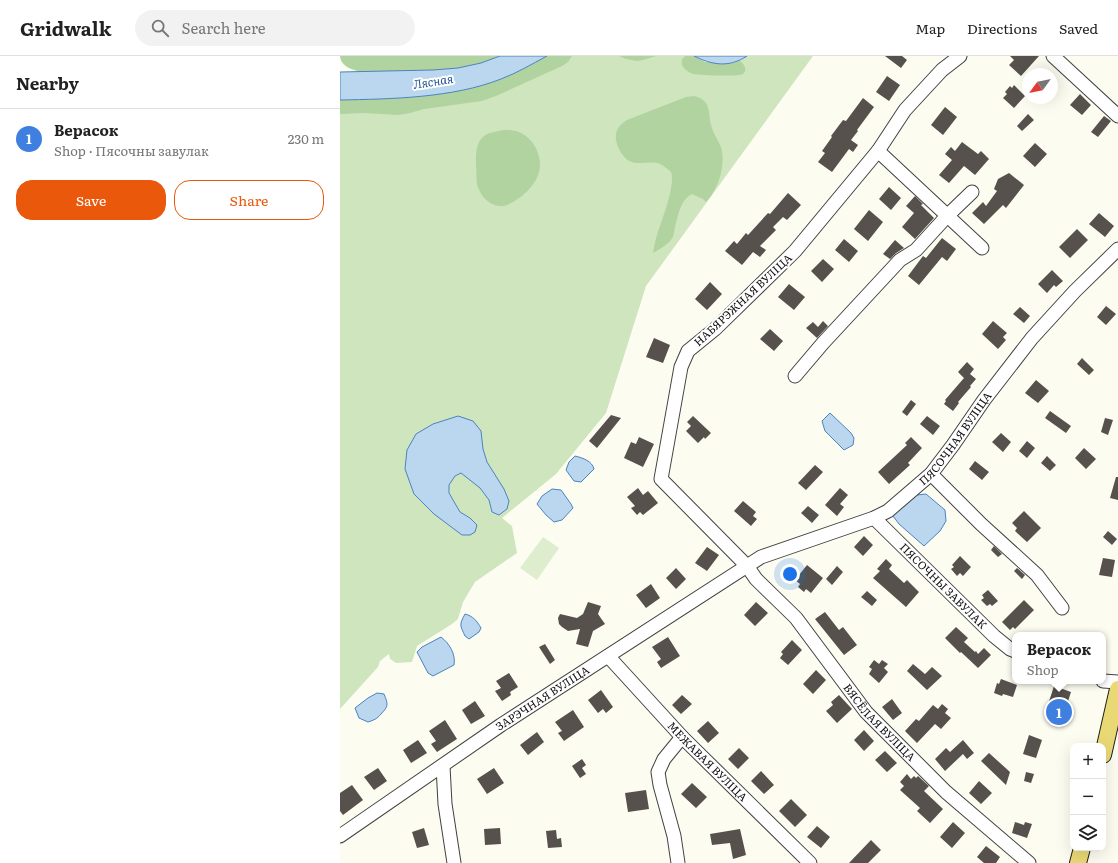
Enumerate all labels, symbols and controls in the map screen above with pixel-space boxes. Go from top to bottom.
search box [135,10,415,46]
text: Gridwalk [20,14,111,42]
text: Search here [181,16,266,39]
icon: search [149,17,171,39]
text: Map [915,18,945,38]
text: Directions [967,18,1037,38]
text: Saved [1059,18,1098,38]
north arrow [1022,68,1058,104]
water label: Лясная [411,69,455,93]
text: Nearby [16,70,79,95]
text: Верасок [54,118,119,141]
text: 1 [26,129,32,148]
text: 230 m [288,129,324,148]
text: Shop · Пясочны завулак [54,141,209,160]
button: Save [16,180,166,220]
button: Share [174,180,324,220]
street label: НАБЯРЭЖНАЯ ВУЛІЦА [690,249,795,349]
street label: ПЯСОЧНАЯ ВУЛІЦА [915,388,995,488]
street label: ПЯСОЧНЫ ЗАВУЛАК [897,539,991,632]
your location [780,564,800,584]
popup [1012,632,1106,684]
text: Верасок [1027,637,1091,660]
text: Shop [1027,660,1059,679]
street label: ЗАРЭЧНАЯ ВУЛІЦА [492,661,592,734]
street label: ВЯСЁЛАЯ ВУЛІЦА [840,680,920,764]
pin: 1 [1046,697,1072,727]
street label: МЕЖАВАЯ ВУЛІЦА [664,717,752,804]
map controls [1070,743,1106,851]
button: + [1070,743,1106,779]
button: − [1070,779,1106,815]
button: layers [1070,815,1106,851]

